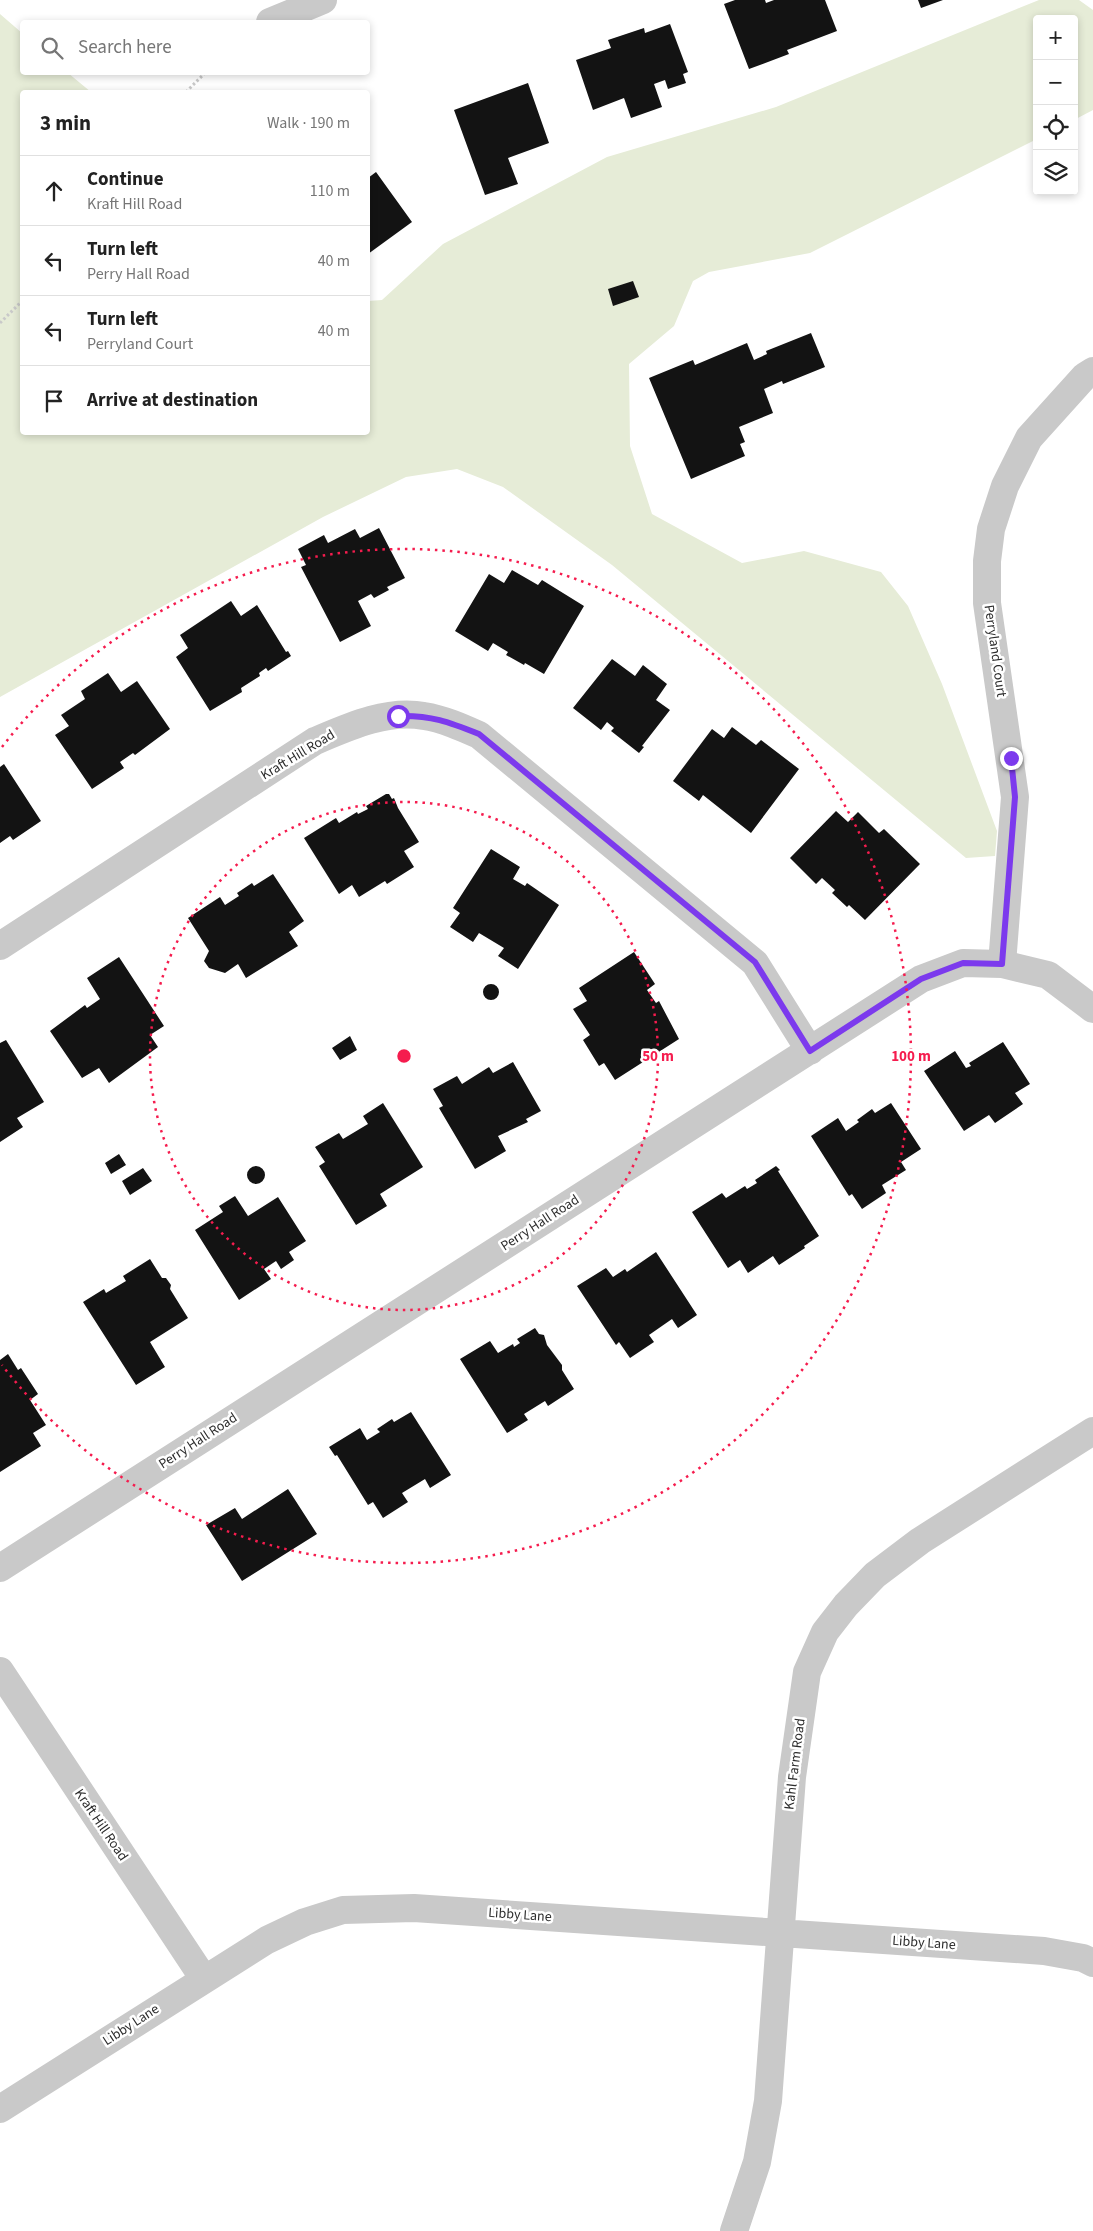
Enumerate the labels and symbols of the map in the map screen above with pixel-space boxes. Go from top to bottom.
street label: Perryland Court [979,604,1011,699]
route start [387,705,410,728]
street label: Kraft Hill Road [257,725,339,785]
route end [1000,747,1023,770]
text: 50 m [642,1046,674,1067]
text: 100 m [891,1046,931,1067]
centre of rings [395,1047,413,1065]
street label: Perry Hall Road [497,1190,583,1256]
street label: Perry Hall Road [155,1408,241,1474]
street label: Kahl Farm Road [779,1717,811,1811]
street label: Kraft Hill Road [69,1785,133,1865]
street label: Libby Lane [488,1903,552,1927]
street label: Libby Lane [892,1931,956,1955]
street label: Libby Lane [99,1999,163,2051]

